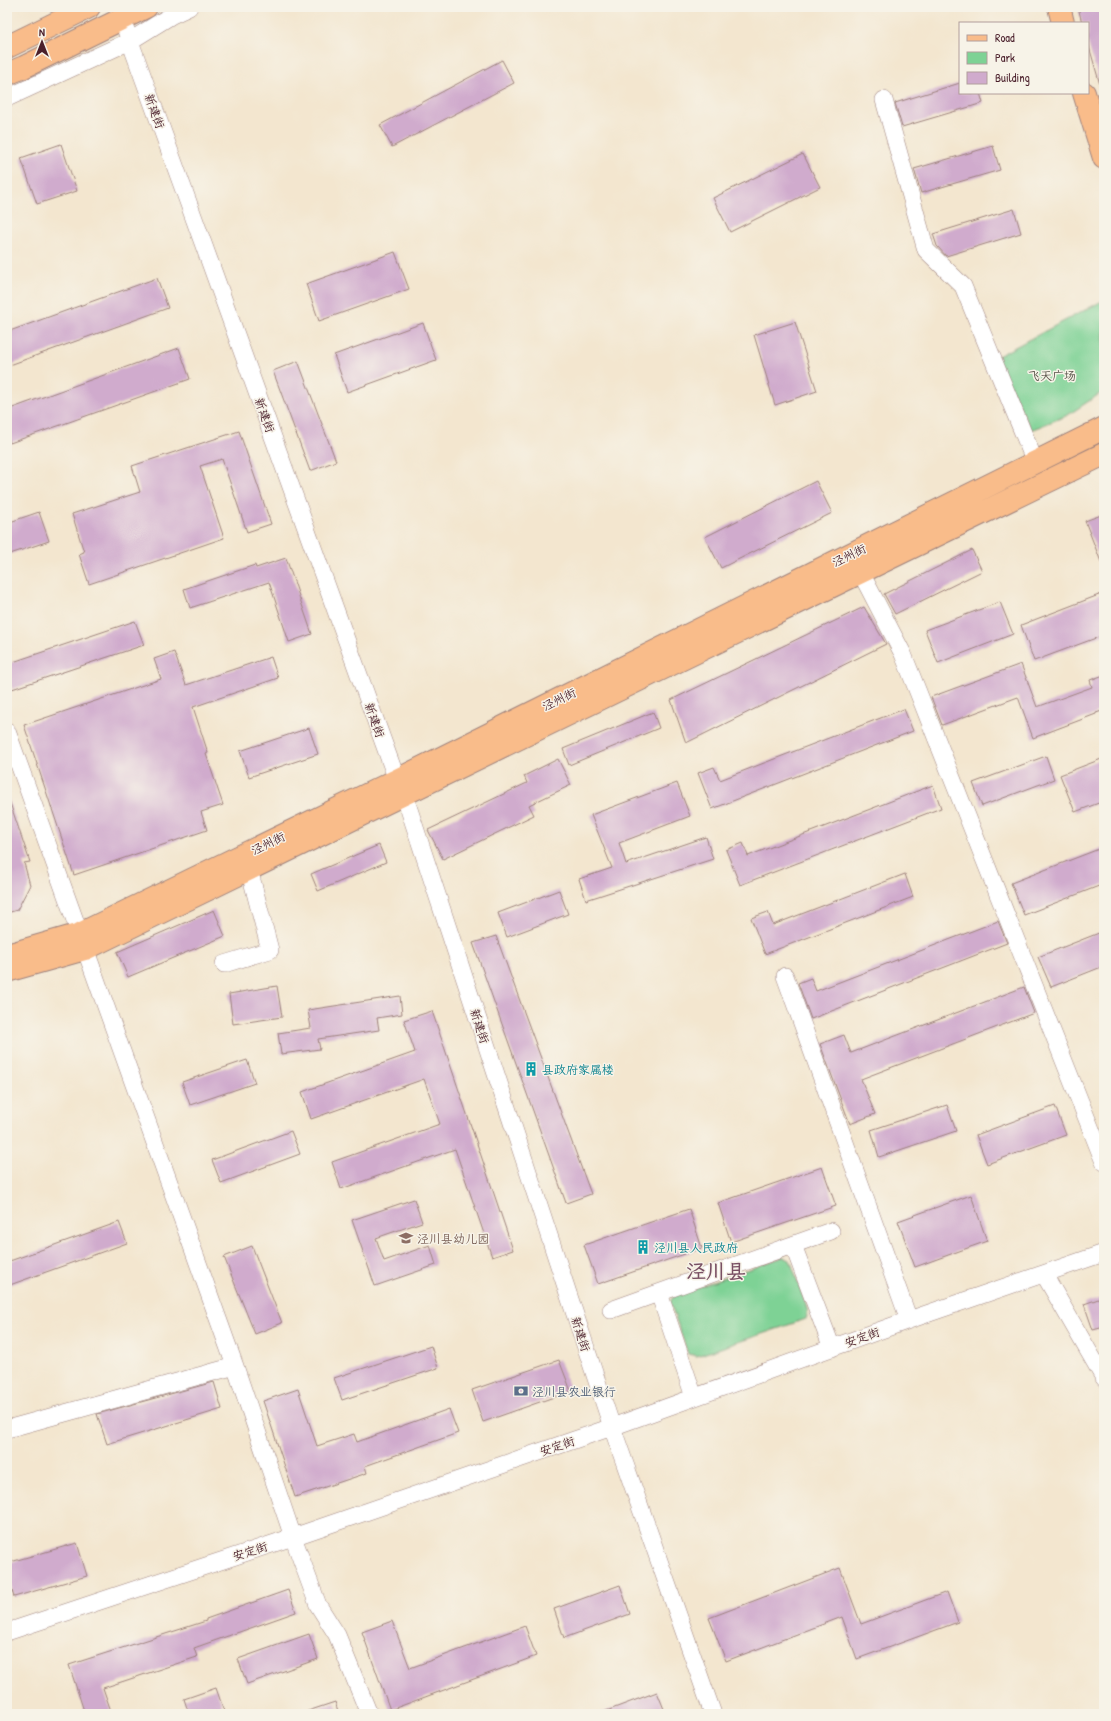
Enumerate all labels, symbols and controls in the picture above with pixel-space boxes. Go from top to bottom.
north arrow [22,22,62,62]
legend [959,22,1089,94]
text: N [39,25,45,39]
text: Road [995,29,1015,46]
text: Park [995,49,1015,66]
text: Building [995,69,1030,86]
street label: 新建街 [141,91,169,131]
park label: 飞天广场 [1028,367,1076,384]
street label: 新建街 [251,395,279,435]
street label: 泾州街 [829,539,869,571]
street label: 泾州街 [539,683,579,715]
street label: 新建街 [361,700,389,740]
street label: 泾州街 [248,827,288,859]
street label: 新建街 [466,1006,494,1046]
building icon: 县政府家属楼 [523,1061,539,1077]
place label: 县政府家属楼 [542,1061,614,1078]
school or university icon: 泾川县幼儿园 [398,1230,414,1246]
place label: 泾川县幼儿园 [417,1230,489,1247]
building icon: 泾川县人民政府 [635,1239,651,1255]
place label: 泾川县人民政府 [654,1239,738,1256]
district label: 泾川县 [686,1257,746,1284]
street label: 新建街 [567,1314,595,1354]
street label: 安定街 [842,1323,882,1351]
bank icon: 泾川县农业银行 [513,1383,529,1399]
place label: 泾川县农业银行 [532,1383,616,1400]
street label: 安定街 [537,1432,577,1460]
street label: 安定街 [230,1537,270,1565]

